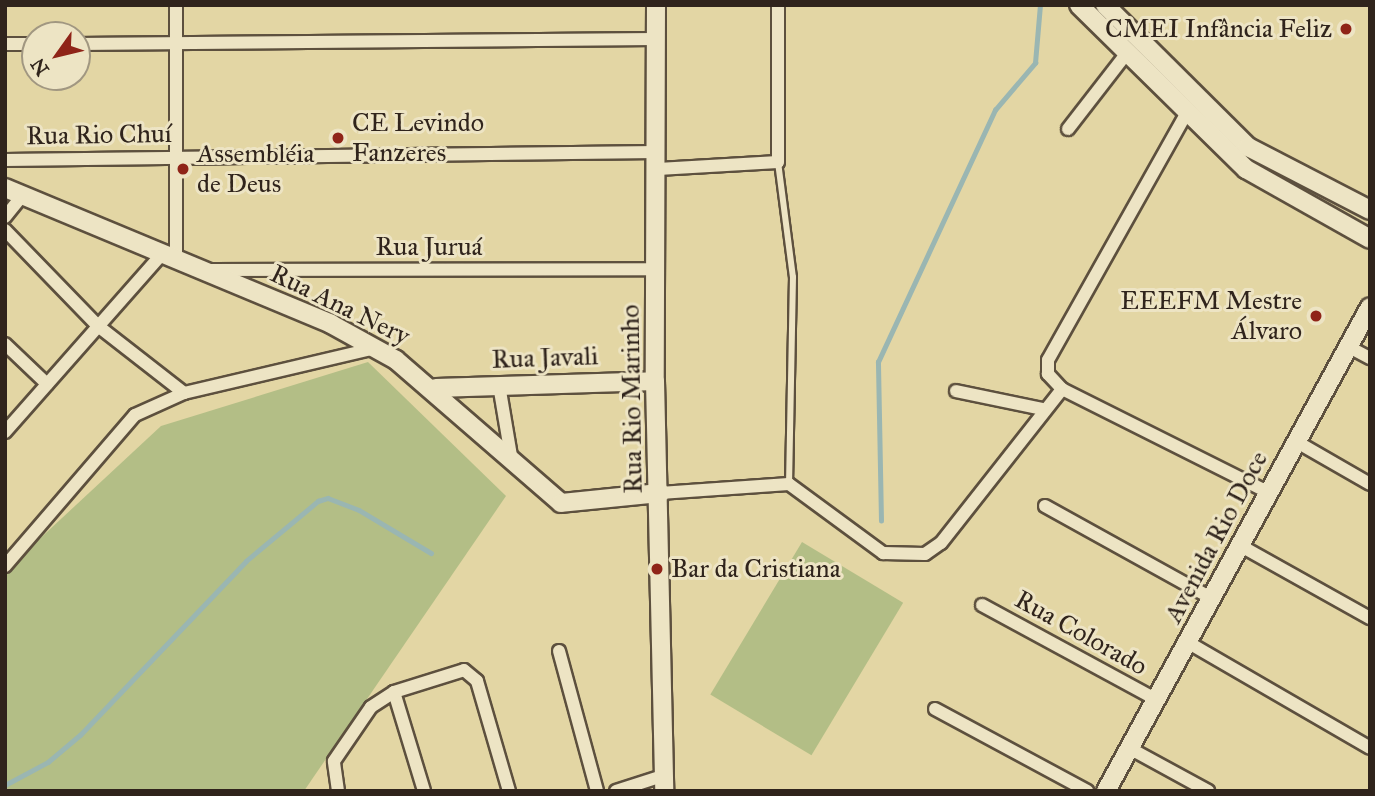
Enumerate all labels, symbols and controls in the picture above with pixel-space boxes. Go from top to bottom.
place label: CMEI Infância Feliz [1105,13,1332,45]
north arrow [21,21,91,91]
marker: CMEI Infância Feliz [1338,21,1354,37]
text: N [26,54,54,80]
place label: CE Levindo Fanzeres [352,107,484,168]
street label: Rua Rio Chuí [26,118,172,152]
marker: CE Levindo Fanzeres [330,130,346,146]
place label: Assembléia de Deus [197,138,314,200]
marker: Assembléia de Deus [175,161,191,177]
street label: Rua Juruá [375,231,483,263]
street label: Rua Ana Nery [265,258,415,352]
place label: EEEFM Mestre Álvaro [1120,285,1302,346]
street label: Rua Rio Marinho [615,304,649,494]
marker: EEEFM Mestre Álvaro [1308,308,1324,324]
street label: Rua Javali [491,341,599,375]
street label: Avenida Rio Doce [1158,446,1274,628]
place label: Bar da Cristiana [671,553,841,585]
marker: Bar da Cristiana [649,561,665,577]
street label: Rua Colorado [1009,584,1153,682]

